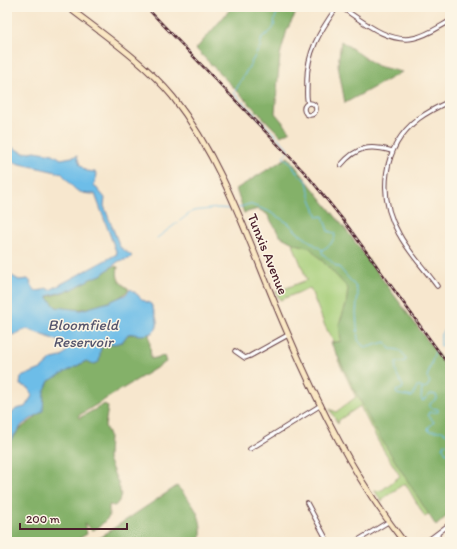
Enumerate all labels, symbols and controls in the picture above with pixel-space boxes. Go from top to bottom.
street label: Tunxis Avenue [244,211,292,298]
water label: Bloomfield Reservoir [48,316,120,351]
scale bar [20,505,127,531]
text: 200 m [26,512,60,526]

